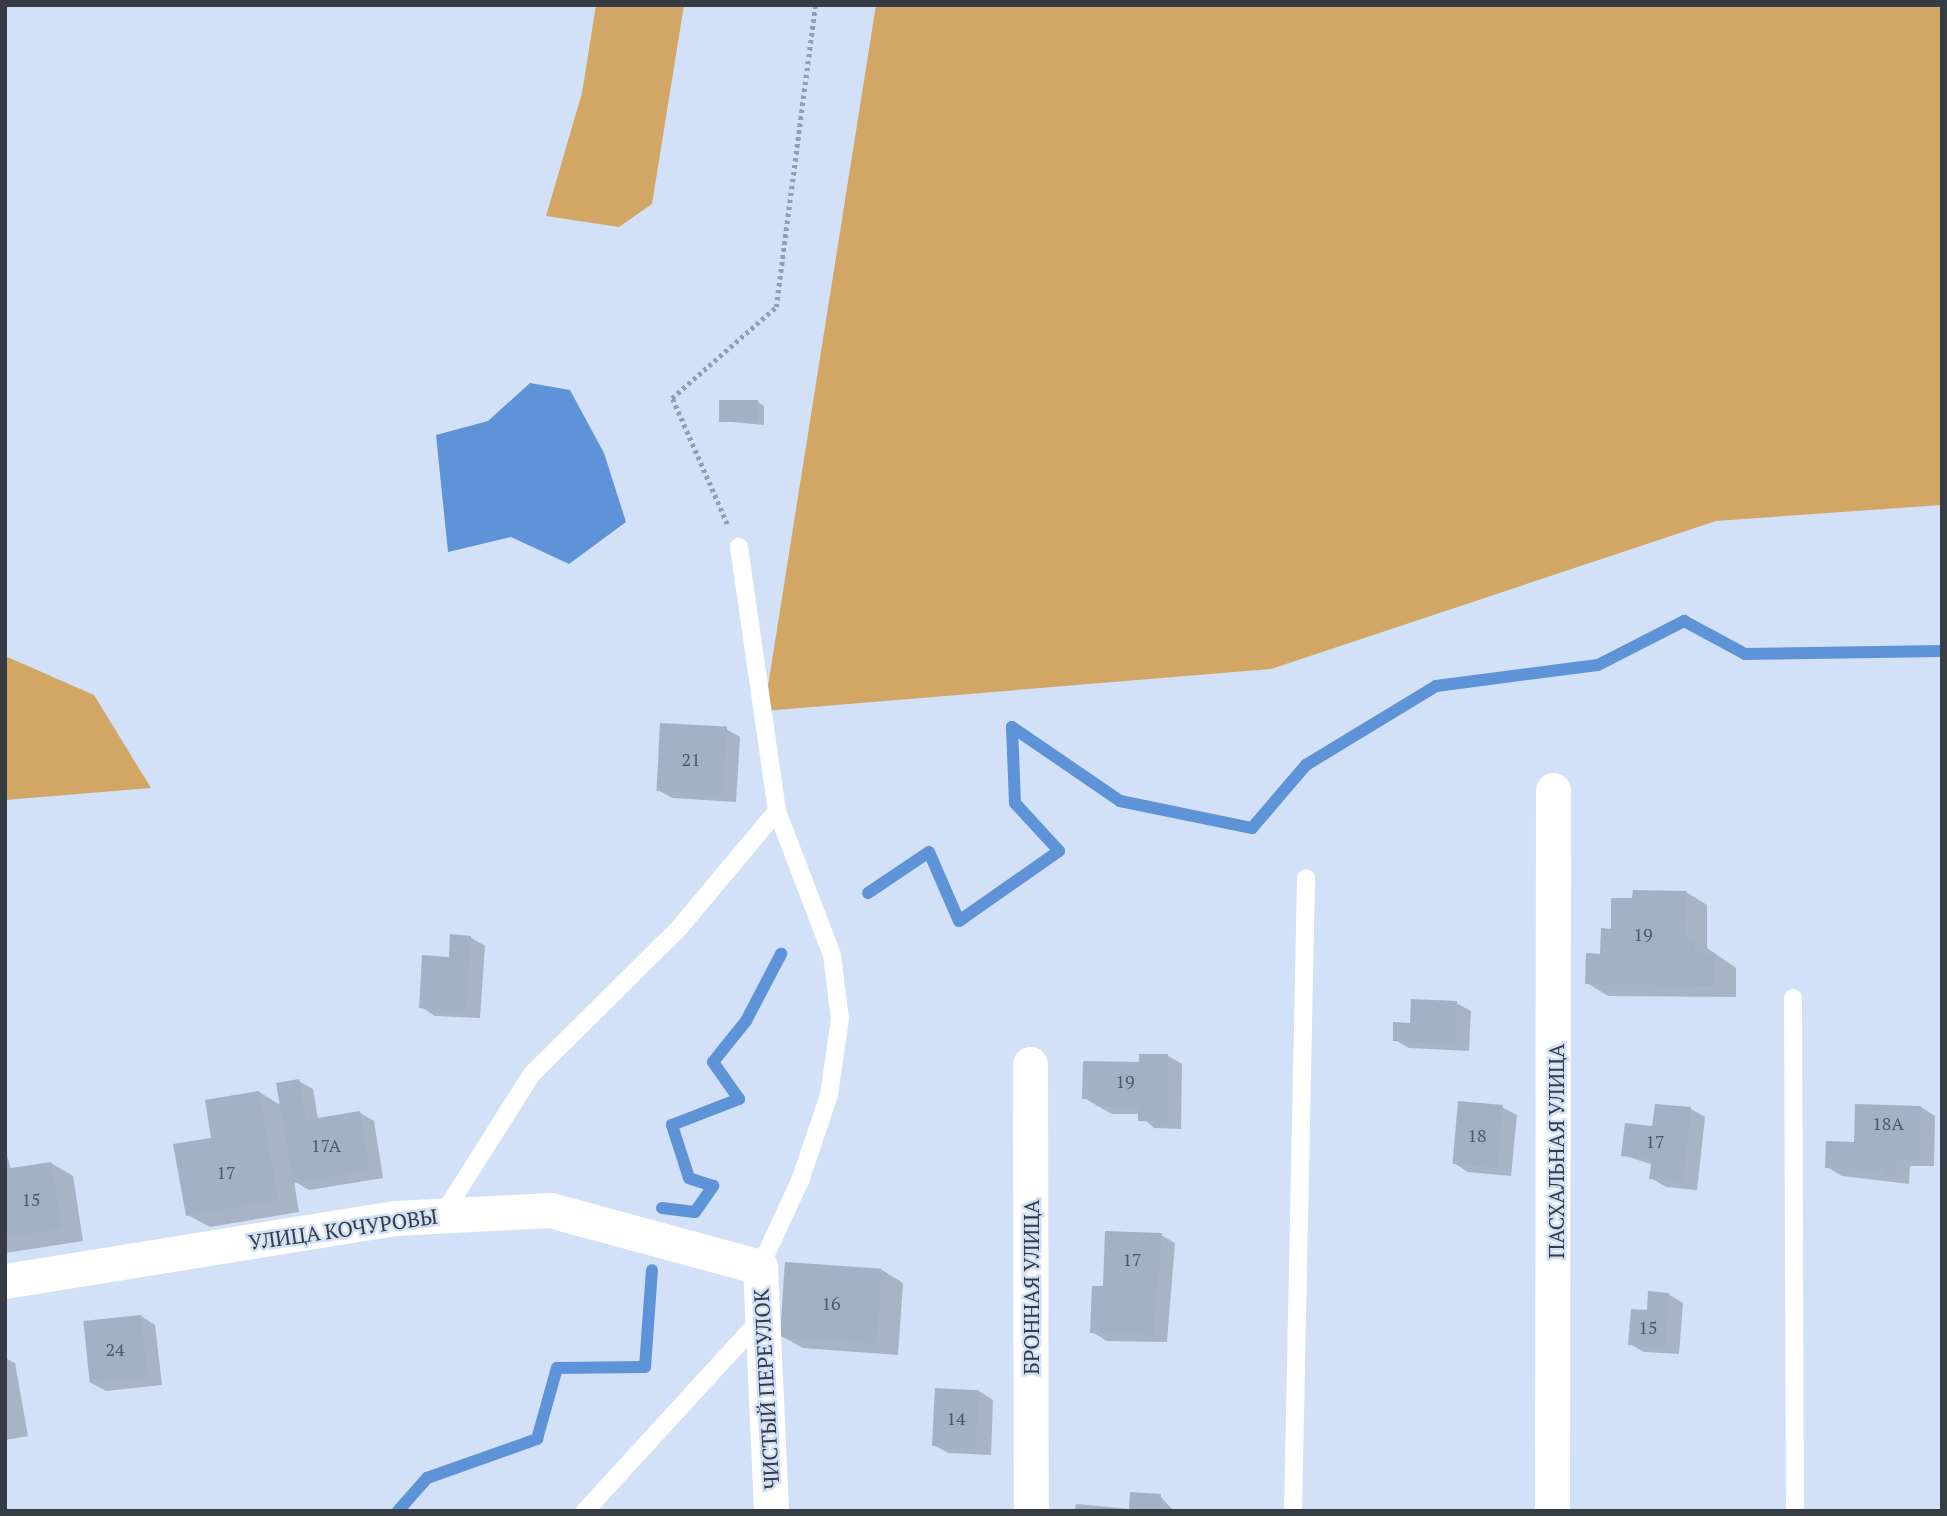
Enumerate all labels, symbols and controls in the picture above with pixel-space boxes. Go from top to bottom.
house number: 21 [681,748,701,770]
house number: 19 [1633,923,1653,945]
street label: ПАСХАЛЬНАЯ УЛИЦА [1543,1043,1569,1259]
house number: 19 [1115,1070,1135,1092]
house number: 18А [1872,1112,1904,1134]
house number: 18 [1467,1124,1487,1146]
house number: 17 [1645,1130,1665,1152]
house number: 17А [311,1134,341,1156]
house number: 17 [216,1161,236,1183]
house number: 15 [21,1188,41,1210]
street label: БРОННАЯ УЛИЦА [1018,1199,1044,1375]
street label: УЛИЦА КОЧУРОВЫ [247,1203,439,1255]
house number: 17 [1122,1248,1142,1270]
street label: ЧИСТЫЙ ПЕРЕУЛОК [748,1288,784,1490]
house number: 16 [821,1292,841,1314]
house number: 15 [1638,1316,1658,1338]
house number: 24 [105,1338,125,1360]
house number: 14 [946,1407,966,1429]

